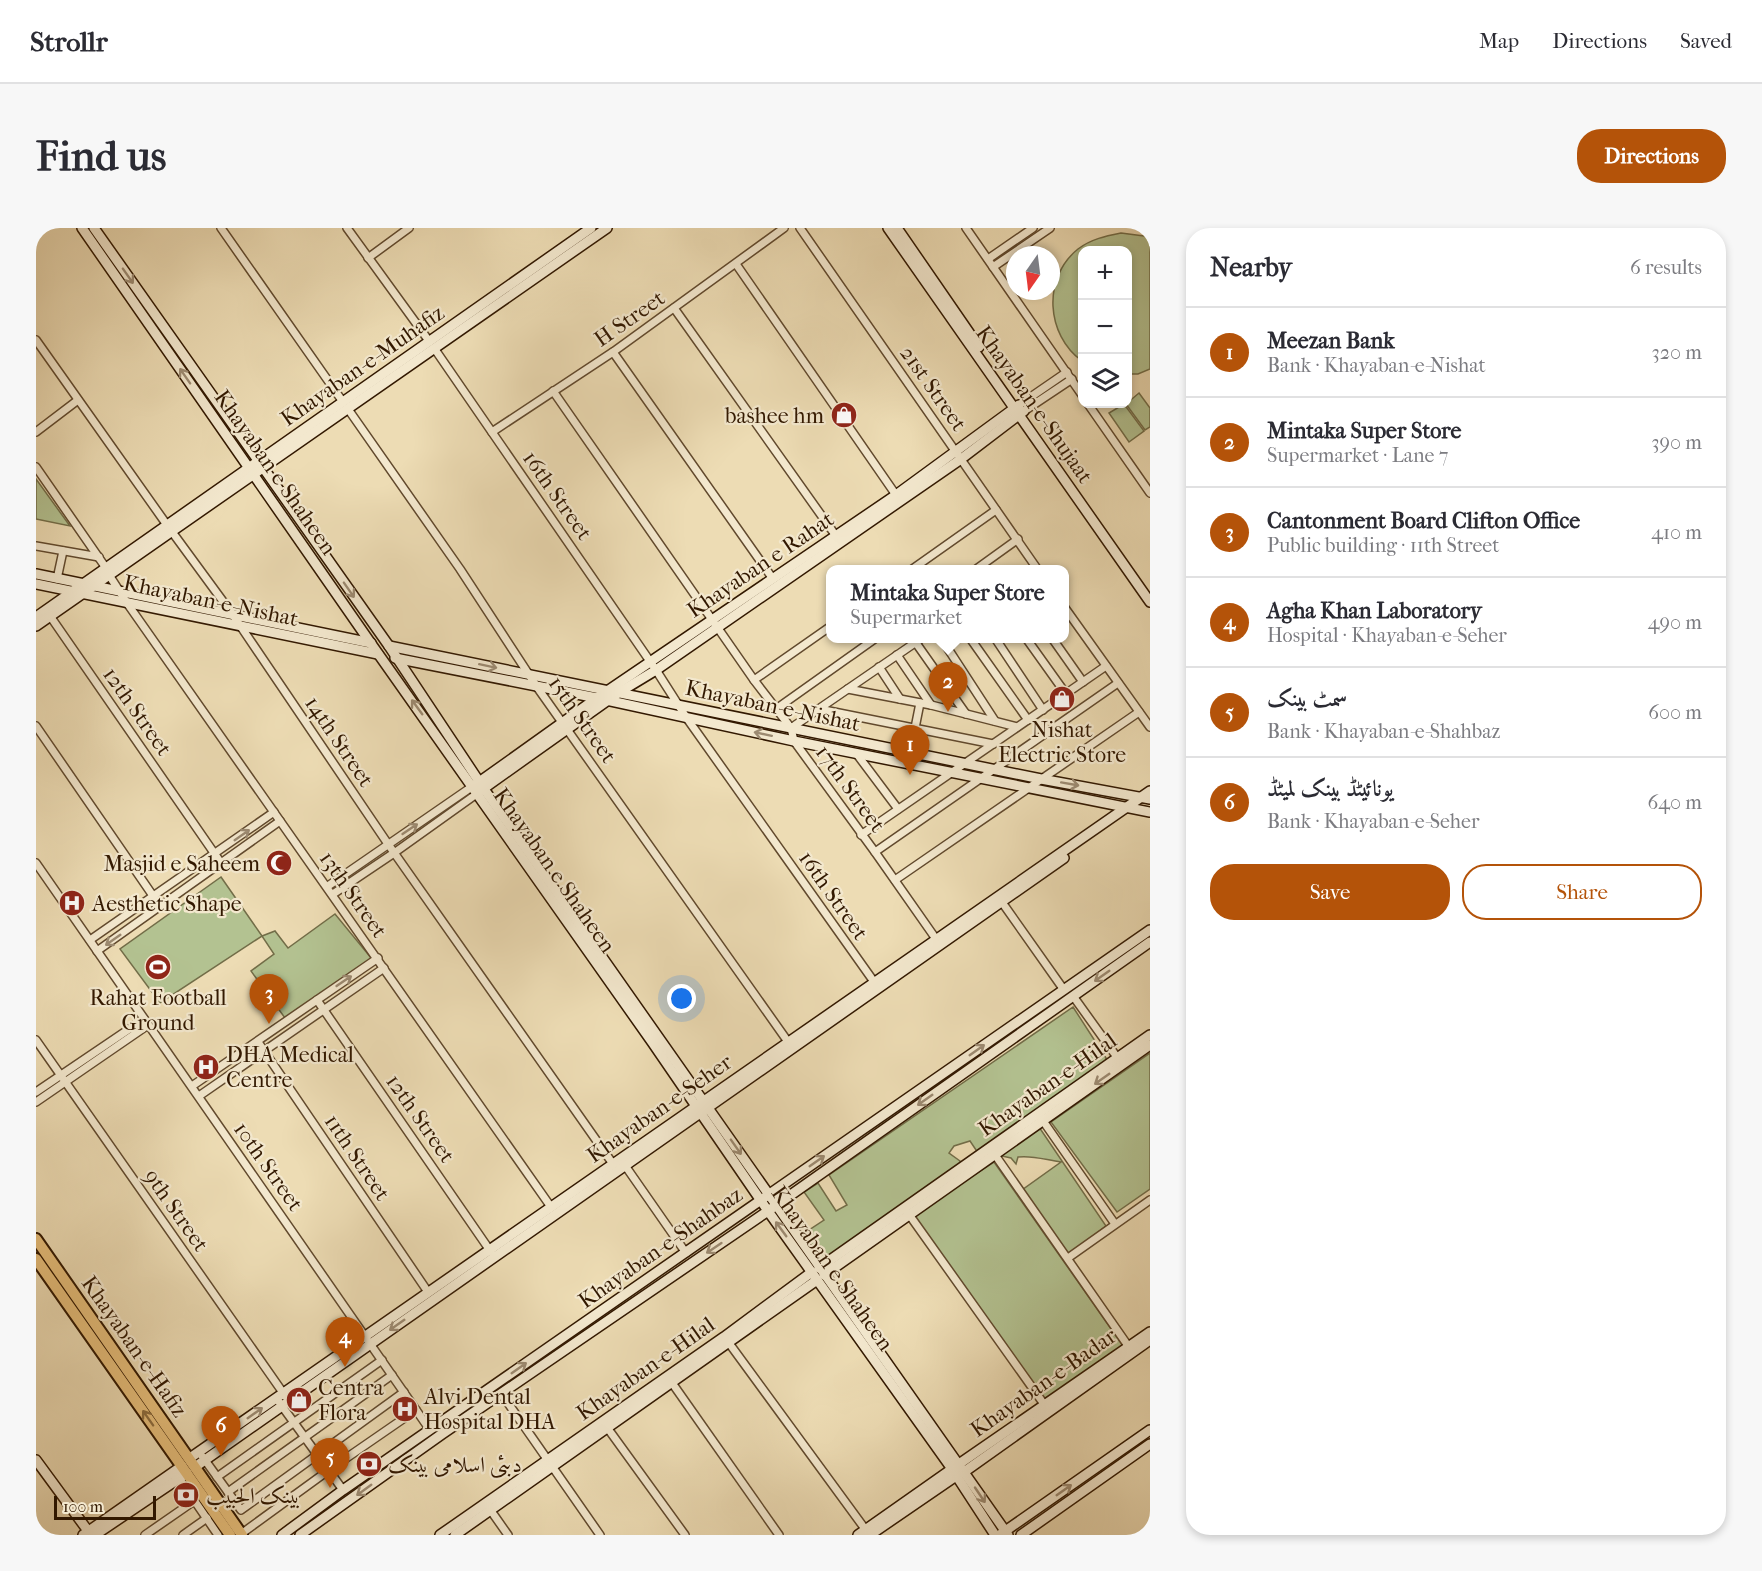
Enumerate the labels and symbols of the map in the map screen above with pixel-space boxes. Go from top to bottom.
north arrow [1006,246,1060,300]
one-way arrow [122,267,134,283]
street label: H Street [589,285,670,352]
street label: Khayaban-e-Muhafiz [276,300,449,432]
street label: Khayaban-e-Shujaat [970,321,1098,488]
street label: 21st Street [894,341,972,436]
one-way arrow [179,368,191,384]
street label: Khayaban e Shaheen [209,385,342,560]
shop icon: bashee hm [829,400,859,430]
place label: bashee hm [724,403,825,429]
street label: 16th Street [517,446,597,545]
street label: Khayaban e Rahat [682,506,839,624]
street label: Khayaban-e-Nishat [121,570,301,632]
one-way arrow [343,581,355,597]
one-way arrow [478,661,497,673]
street label: 12th Street [97,662,177,761]
pin: 2 [928,662,968,712]
street label: 15th Street [543,671,622,768]
street label: Khayaban-e-Nishat [683,675,863,737]
shop icon: Nishat Electric Store [1047,684,1077,714]
street label: 14th Street [299,691,379,792]
one-way arrow [411,700,423,716]
place label: Nishat Electric Store [998,717,1126,768]
pin: 1 [890,726,930,775]
one-way arrow [754,728,774,739]
street label: 17th Street [810,740,891,837]
one-way arrow [1060,779,1079,790]
street label: Khayaban e Shaheen [488,783,621,958]
one-way arrow [401,823,418,835]
one-way arrow [233,829,249,841]
street label: 13th Street [314,846,393,943]
street label: 16th Street [793,846,873,945]
mosque icon: Masjid e Saheem [264,848,294,878]
place label: Masjid e Saheem [103,851,261,877]
hospital icon: Aesthetic Shape [57,888,87,918]
place label: Aesthetic Shape [91,891,242,917]
one-way arrow [105,934,121,946]
sports icon: Rahat Football Ground [143,952,173,982]
one-way arrow [1095,970,1111,982]
pin: 3 [250,974,288,1024]
one-way arrow [335,975,351,987]
your location [667,984,696,1013]
place label: Rahat Football Ground [89,985,227,1036]
street label: Khayaban-e-Hilal [973,1027,1122,1142]
place label: DHA Medical Centre [226,1042,354,1093]
one-way arrow [969,1044,985,1056]
street label: Khayaban-e-Seher [582,1049,738,1169]
hospital icon: DHA Medical Centre [191,1052,221,1082]
street label: 12th Street [380,1069,460,1168]
one-way arrow [1095,1073,1111,1085]
one-way arrow [917,1094,934,1106]
street label: 11th Street [319,1109,396,1206]
street label: 10th Street [228,1117,308,1216]
one-way arrow [730,1138,742,1154]
one-way arrow [808,1155,825,1167]
street label: 9th Street [138,1164,214,1257]
street label: Khayaban-e-Shahbaz [574,1181,748,1314]
street label: Khayaban e Shaheen [766,1181,899,1356]
one-way arrow [775,1222,787,1238]
one-way arrow [706,1242,722,1254]
street label: Khayaban-e-Hafiz [76,1271,193,1422]
street label: Khayaban-e-Hilal [571,1311,720,1426]
pin: 4 [326,1318,364,1367]
one-way arrow [389,1319,405,1331]
street label: Khayaban-e-Badar [965,1322,1122,1443]
one-way arrow [510,1362,527,1374]
place label: Centra Flora [318,1375,385,1426]
place label: Alvi Dental Hospital DHA [423,1384,556,1435]
shop icon: Centra Flora [284,1385,314,1415]
hospital icon: Alvi Dental Hospital DHA [390,1394,420,1424]
pin: 6 [202,1406,240,1456]
one-way arrow [246,1407,262,1419]
one-way arrow [142,1411,154,1427]
pin: 5 [310,1438,350,1488]
bank icon: دبئی اسلامی بینک [354,1449,384,1479]
place label: دبئی اسلامی بینک [388,1452,522,1479]
bank icon: بينک الحبيب [171,1480,201,1510]
place label: بينک الحبيب [206,1483,300,1510]
one-way arrow [356,1484,372,1496]
one-way arrow [1056,1484,1072,1496]
one-way arrow [974,1487,986,1503]
scale bar [54,1493,156,1520]

